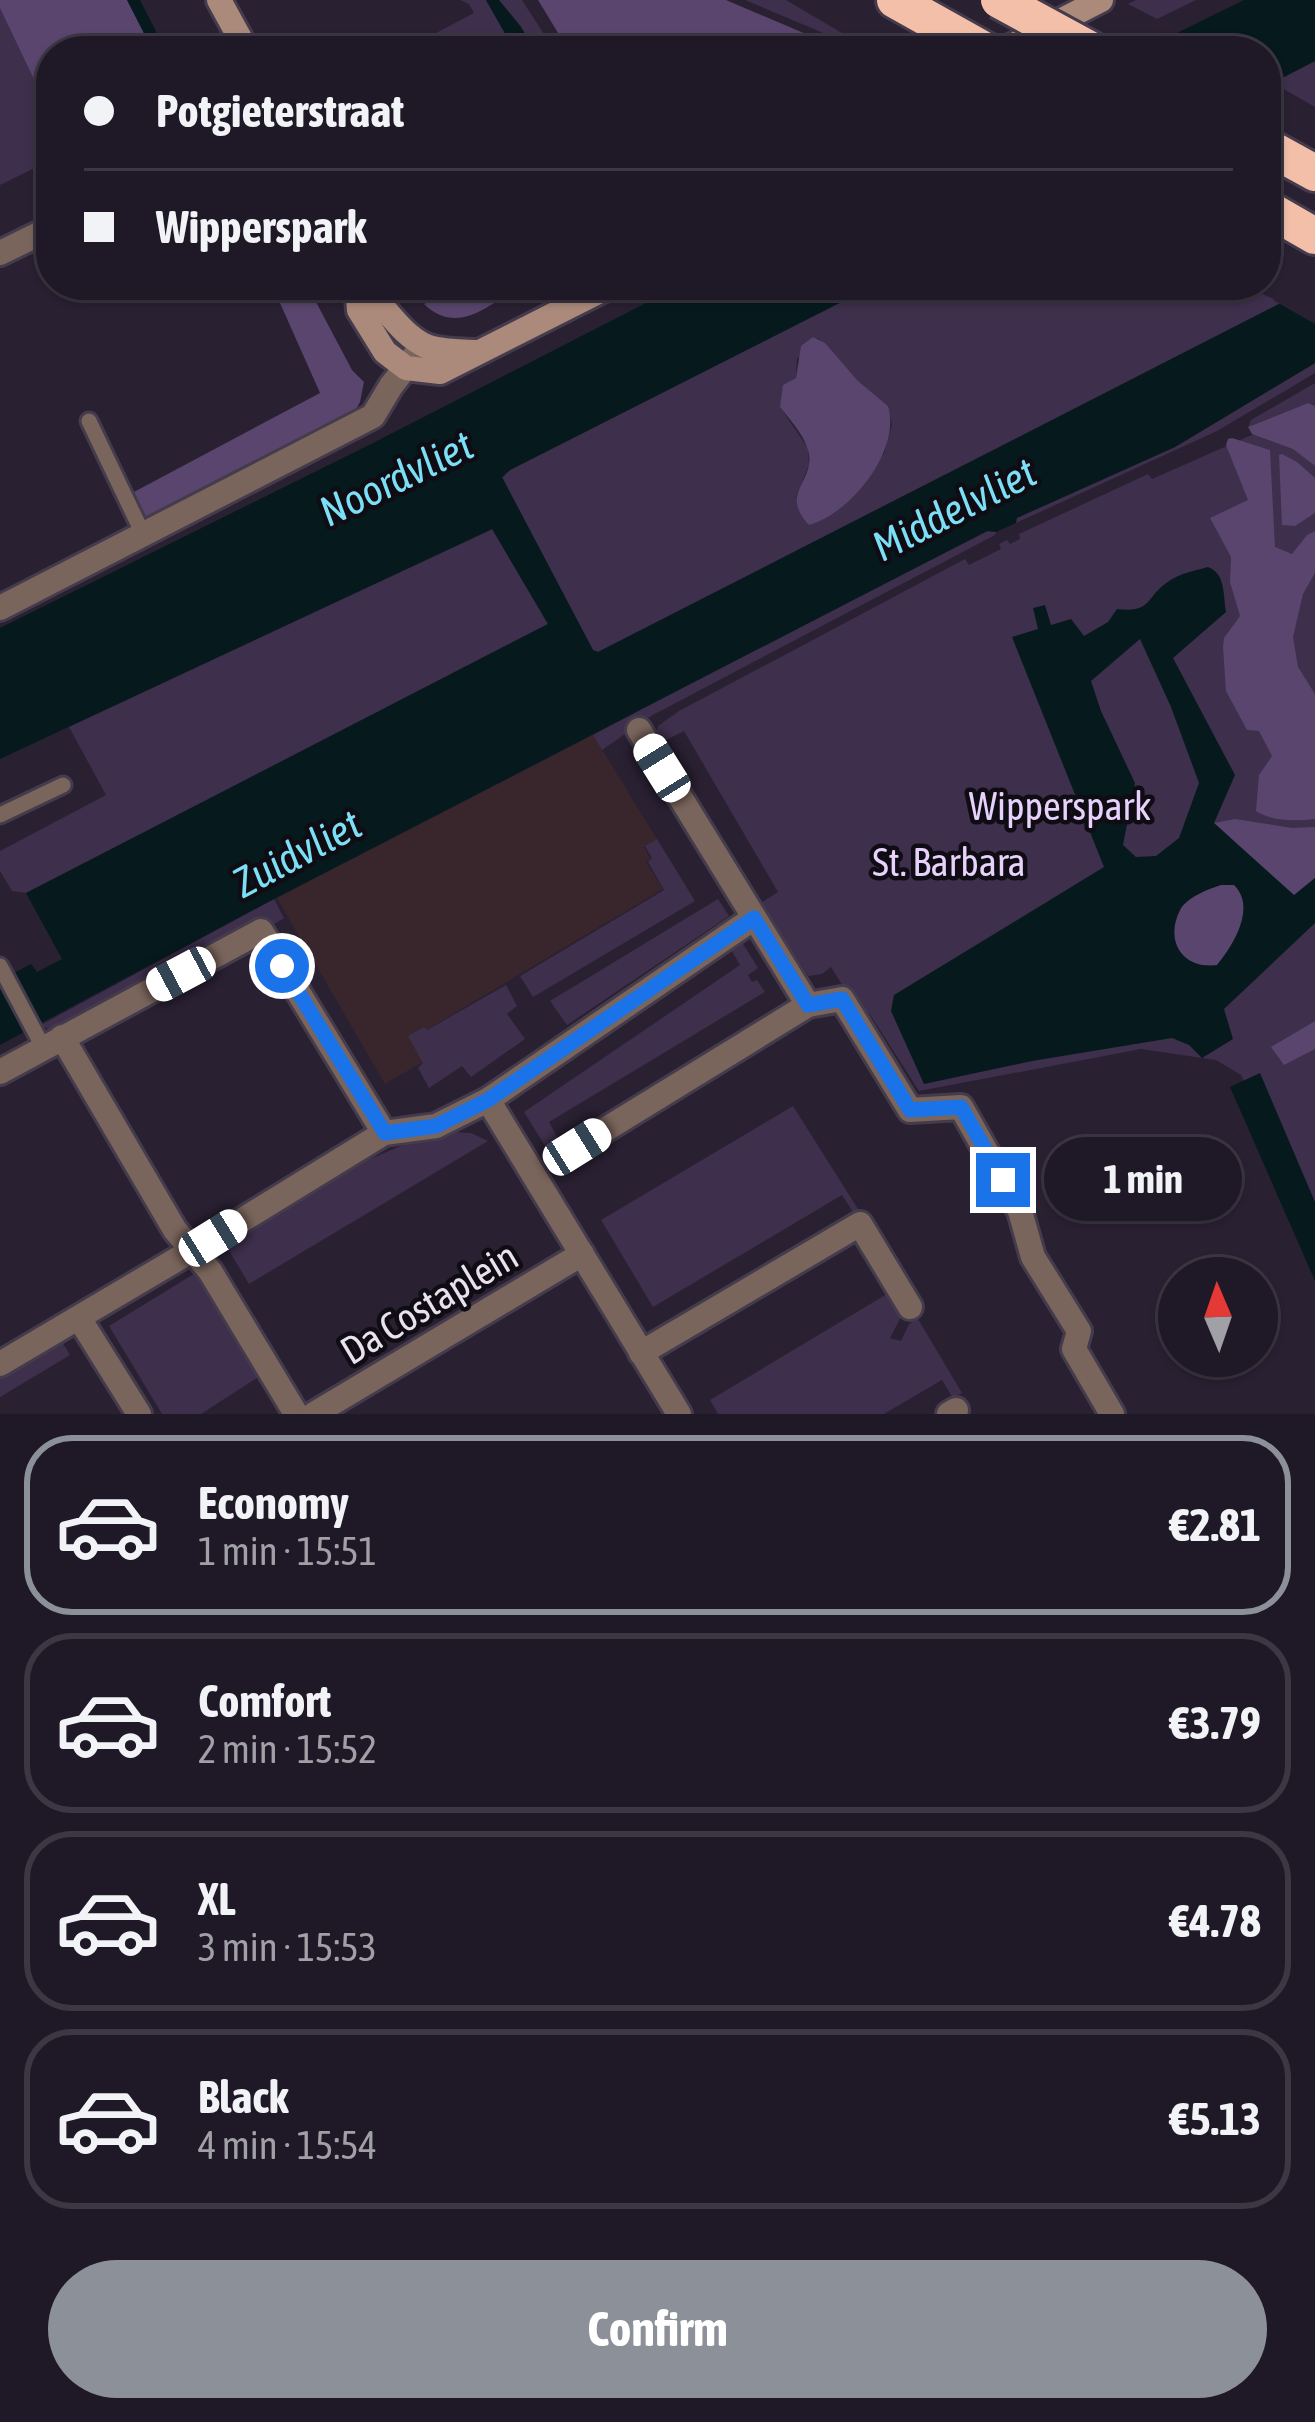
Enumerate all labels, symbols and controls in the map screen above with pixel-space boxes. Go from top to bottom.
text: Potgieterstraat [156,85,404,137]
text: Wipperspark [156,201,367,253]
water label: Noordvliet [312,420,480,536]
water label: Middelvliet [864,448,1044,570]
car [628,728,696,808]
park label: Wipperspark [969,784,1151,828]
water label: Zuidvliet [225,799,369,907]
park label: St. Barbara [872,840,1026,884]
route start [255,939,309,993]
car [141,941,221,1007]
car [537,1113,617,1181]
callout: 1 min [1045,1138,1243,1222]
route end [976,1153,1030,1207]
text: 1 min [1103,1157,1183,1201]
car [173,1204,253,1272]
street label: Da Costaplein [333,1233,525,1373]
north arrow [1158,1257,1278,1377]
map controls [1158,1257,1278,1377]
icon: car [54,1471,162,1579]
text: Economy [198,1477,349,1529]
text: €2.81 [1169,1499,1261,1551]
text: 1 min · 15:51 [198,1529,377,1573]
icon: car [54,1669,162,1777]
text: Comfort [198,1675,331,1727]
text: €3.79 [1169,1697,1261,1749]
text: 2 min · 15:52 [198,1727,377,1771]
icon: car [54,1867,162,1975]
text: XL [198,1873,236,1925]
text: €4.78 [1169,1895,1261,1947]
text: 3 min · 15:53 [198,1925,377,1969]
icon: car [54,2065,162,2173]
text: Black [198,2071,289,2123]
text: €5.13 [1169,2093,1261,2145]
text: 4 min · 15:54 [198,2123,377,2167]
button: Confirm [48,2260,1267,2398]

